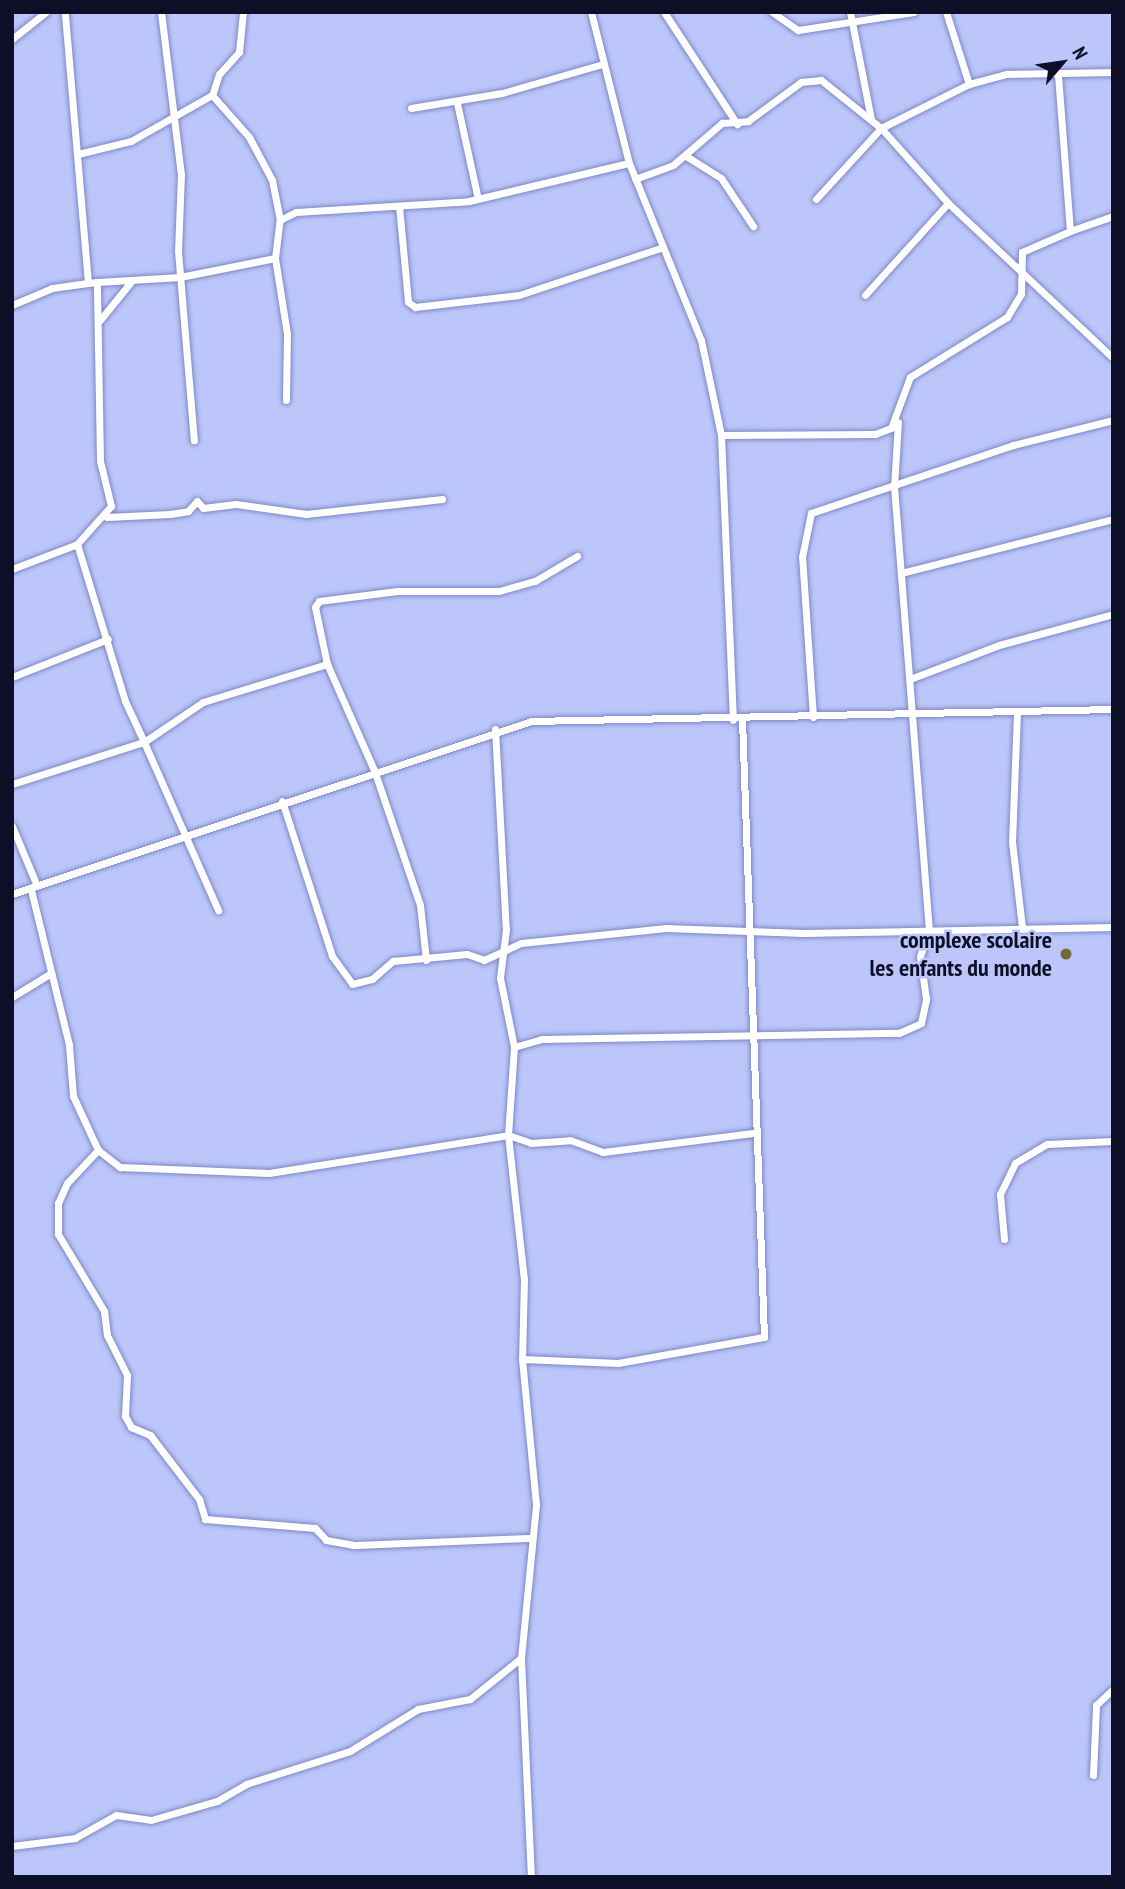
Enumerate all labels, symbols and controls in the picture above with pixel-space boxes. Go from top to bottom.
north arrow [1027,28,1097,98]
text: N [1067,43,1093,63]
place label: complexe scolaire les enfants du monde [870,926,1052,982]
marker: complexe scolaire les enfants du monde [1058,946,1074,962]

